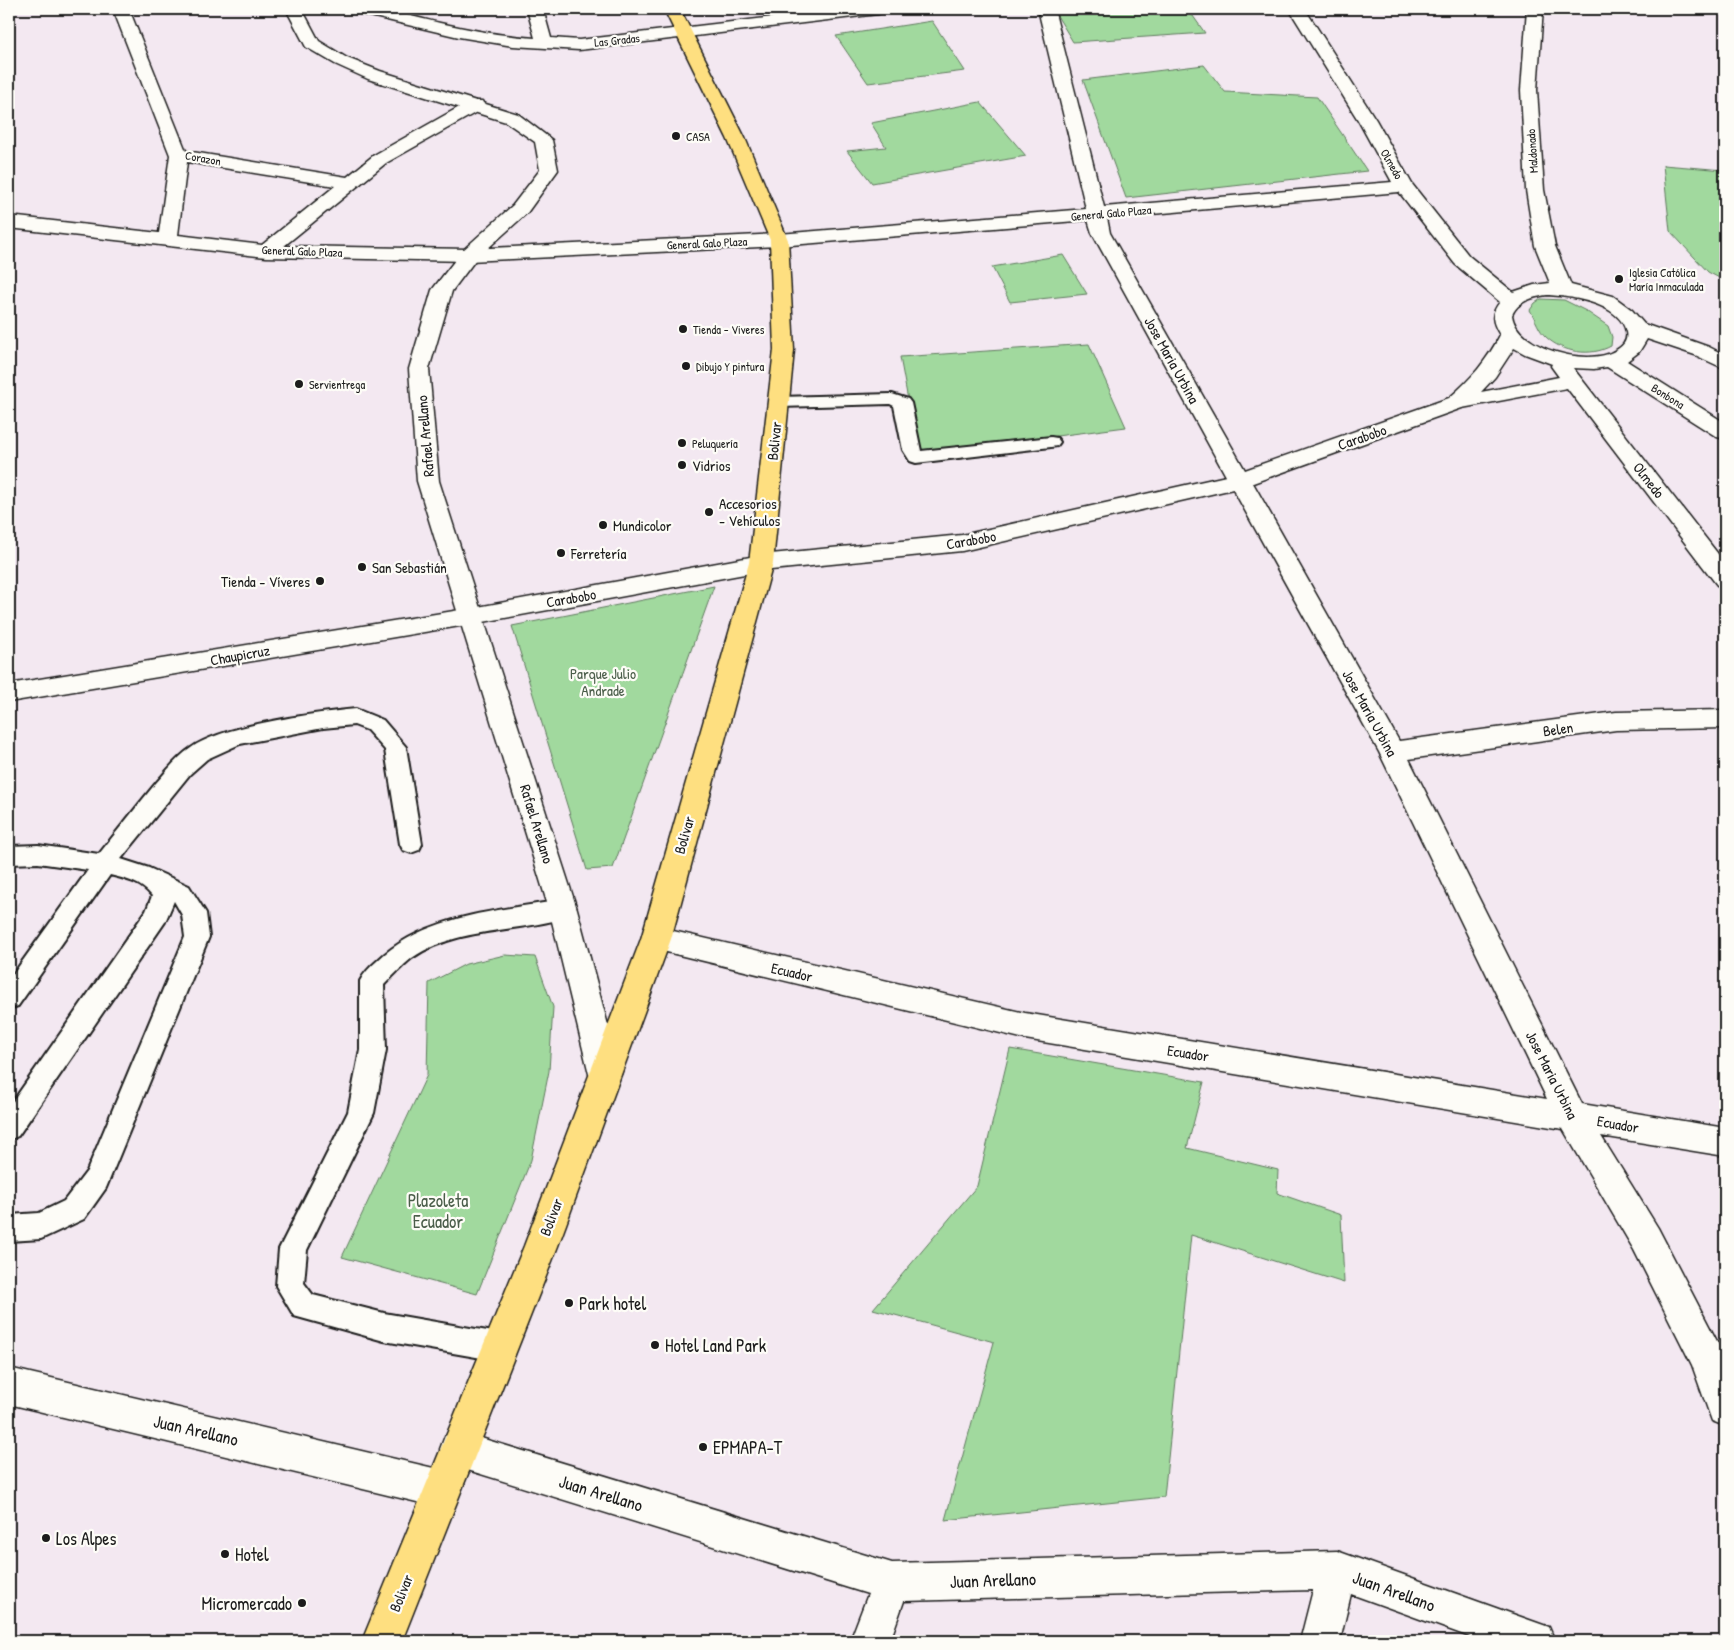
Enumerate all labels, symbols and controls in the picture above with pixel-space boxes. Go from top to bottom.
street label: Las Gradas [593,29,641,51]
place label: CASA [686,128,710,145]
street label: Maldonado [1522,128,1542,174]
marker: CASA [670,130,682,142]
street label: Corazon [184,146,222,170]
street label: Olmedo [1377,146,1408,182]
street label: General Galo Plaza [1070,201,1152,225]
street label: General Galo Plaza [666,232,748,254]
street label: General Galo Plaza [261,241,343,261]
place label: Iglesia Católica María Inmaculada [1629,264,1704,295]
marker: Iglesia Católica María Inmaculada [1613,273,1625,285]
street label: Jose Maria Urbina [1139,313,1205,407]
place label: Tienda - Viveres [693,321,765,338]
marker: Tienda - Viveres [677,323,689,335]
place label: Dibujo Y pintura [696,358,764,375]
marker: Dibujo Y pintura [680,360,692,372]
place label: Servientrega [309,376,365,393]
marker: Servientrega [293,378,305,390]
street label: Bonbona [1648,379,1688,413]
street label: Rafael Arellano [411,394,439,478]
street label: Carabobo [1335,419,1389,455]
street label: Bolivar [762,420,786,461]
place label: Peluquería [692,435,738,452]
marker: Peluquería [676,437,688,449]
place label: Vidrios [692,455,731,476]
street label: Olmedo [1628,458,1670,502]
marker: Vidrios [676,459,688,471]
place label: Accesorios - Vehículos [719,493,780,531]
marker: Accesorios - Vehículos [703,506,715,518]
place label: Mundicolor [613,515,672,536]
marker: Mundicolor [597,519,609,531]
street label: Carabobo [944,525,998,555]
place label: Ferretería [570,543,626,564]
marker: Ferretería [555,547,567,559]
place label: San Sebastián [372,557,447,578]
marker: San Sebastián [356,561,368,573]
place label: Tienda - Víveres [221,571,310,592]
marker: Tienda - Víveres [314,575,326,587]
street label: Carabobo [544,583,598,613]
street label: Chaupicruz [209,639,272,671]
park label: Parque Julio Andrade [570,663,636,701]
street label: Jose Maria Urbina [1337,666,1403,760]
street label: Belen [1542,716,1575,742]
street label: Rafael Arellano [515,782,559,866]
street label: Bolivar [669,813,699,856]
street label: Ecuador [769,957,815,987]
street label: Jose Maria Urbina [1521,1027,1583,1123]
street label: Ecuador [1166,1039,1211,1067]
street label: Ecuador [1595,1110,1641,1138]
park label: Plazoleta Ecuador [408,1188,468,1234]
street label: Bolivar [534,1195,568,1239]
place label: Park hotel [579,1291,646,1316]
marker: Park hotel [563,1297,575,1309]
place label: Hotel Land Park [665,1333,767,1358]
marker: Hotel Land Park [649,1339,661,1351]
street label: Juan Arellano [151,1408,241,1452]
place label: EPMAPA-T [713,1435,783,1460]
marker: EPMAPA-T [697,1441,709,1453]
street label: Juan Arellano [556,1468,646,1518]
place label: Los Alpes [56,1526,116,1551]
marker: Los Alpes [40,1532,52,1544]
place label: Hotel [235,1542,269,1567]
marker: Hotel [219,1548,231,1560]
street label: Juan Arellano [1349,1564,1439,1618]
street label: Juan Arellano [949,1566,1037,1594]
street label: Bolivar [384,1571,418,1615]
place label: Micromercado [201,1591,292,1616]
marker: Micromercado [296,1597,308,1609]

